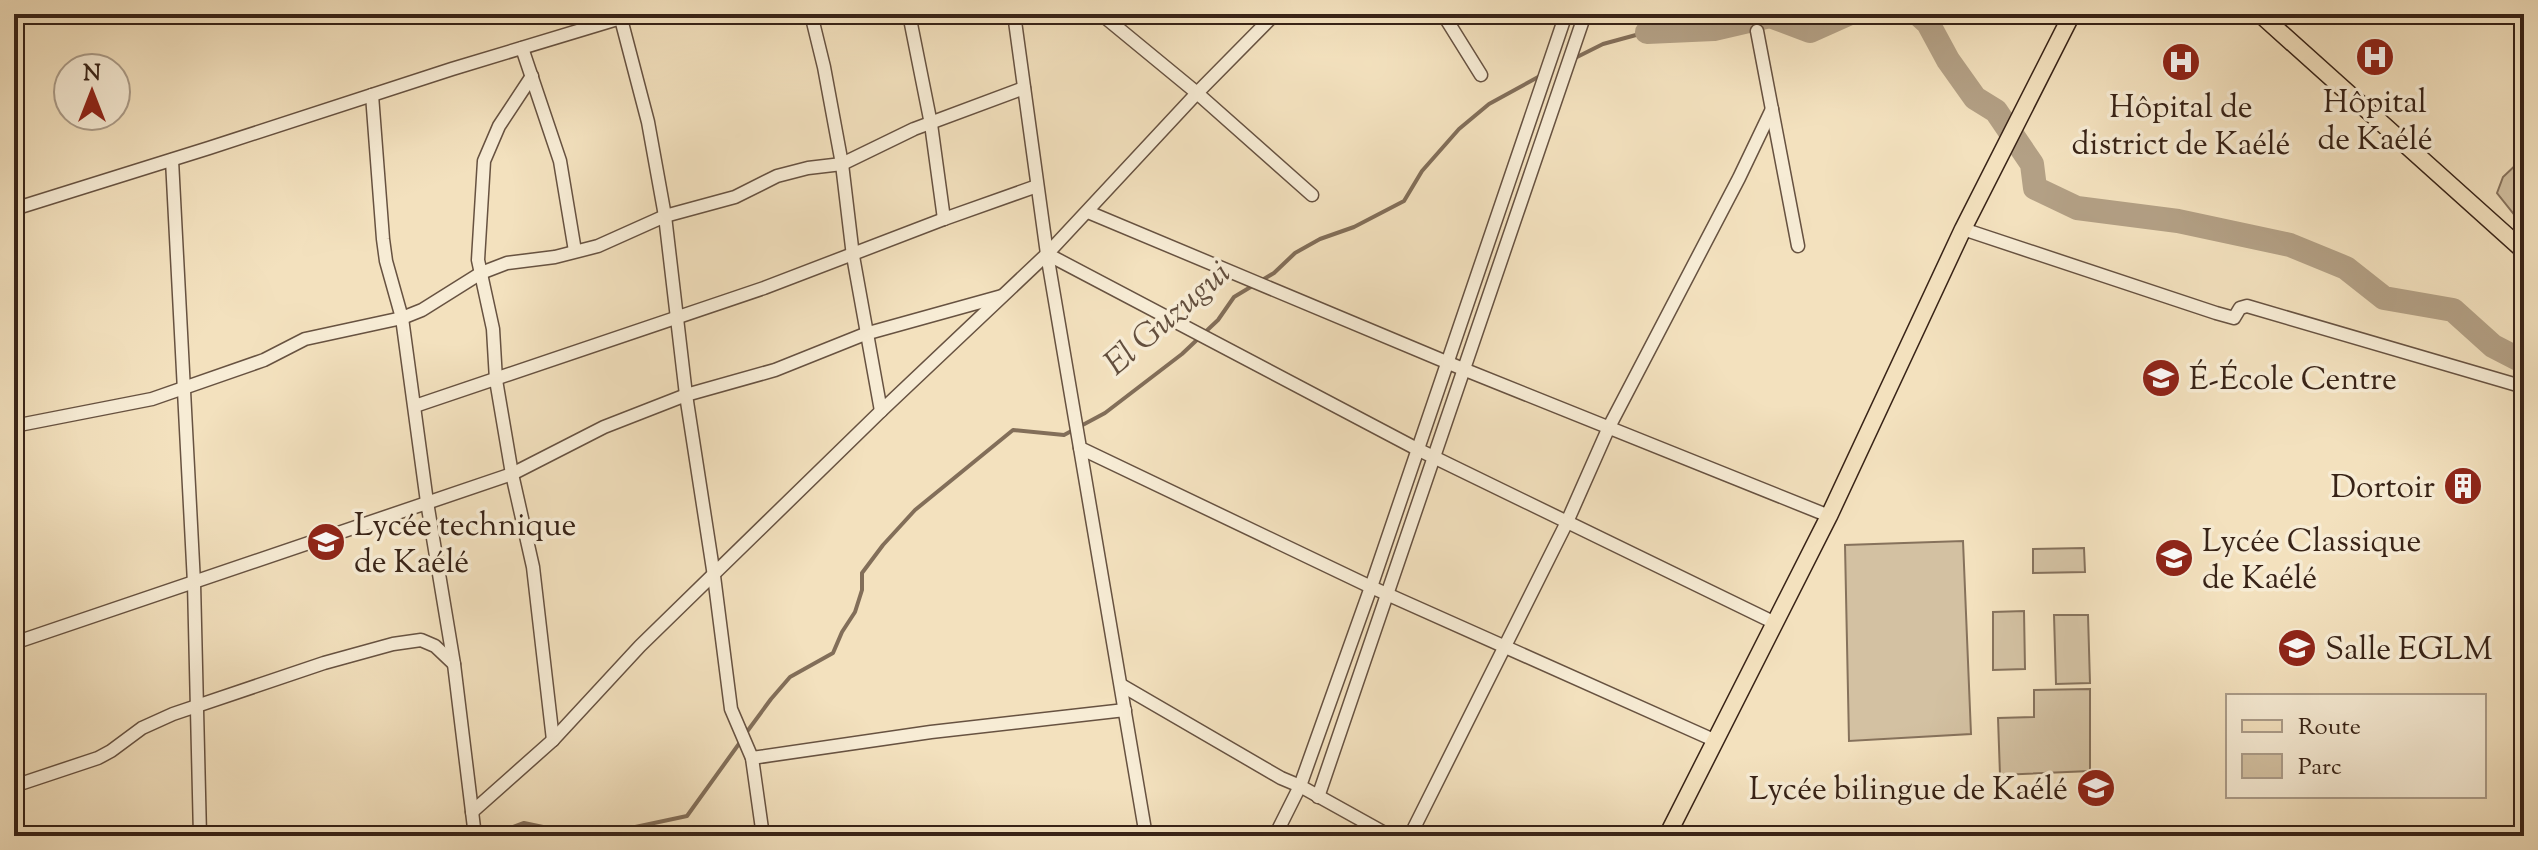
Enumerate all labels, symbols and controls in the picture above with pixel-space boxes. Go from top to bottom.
hospital icon: Hôpital de Kaélé [2354,36,2396,78]
hospital icon: Hôpital de district de Kaélé [2160,41,2202,83]
north arrow [52,52,132,132]
text: N [83,59,101,91]
place label: Hôpital de Kaélé [2317,81,2433,164]
place label: Hôpital de district de Kaélé [2072,86,2290,169]
water label: El Guzugui [1094,251,1243,389]
school or university icon: É-École Centre [2140,357,2182,399]
place label: É-École Centre [2189,358,2397,404]
building icon: Dortoir [2442,465,2484,507]
place label: Dortoir [2331,466,2435,512]
place label: Lycée technique de Kaélé [354,504,577,587]
place label: Lycée Classique de Kaélé [2202,520,2421,603]
school or university icon: Lycée technique de Kaélé [305,521,347,563]
school or university icon: Lycée Classique de Kaélé [2153,537,2195,579]
school or university icon: Salle EGLM [2276,627,2318,669]
place label: Salle EGLM [2325,628,2492,674]
legend [2226,694,2486,798]
text: Route [2298,711,2361,745]
text: Parc [2298,751,2342,785]
school or university icon: Lycée bilingue de Kaélé [2075,767,2117,809]
place label: Lycée bilingue de Kaélé [1749,768,2068,814]

